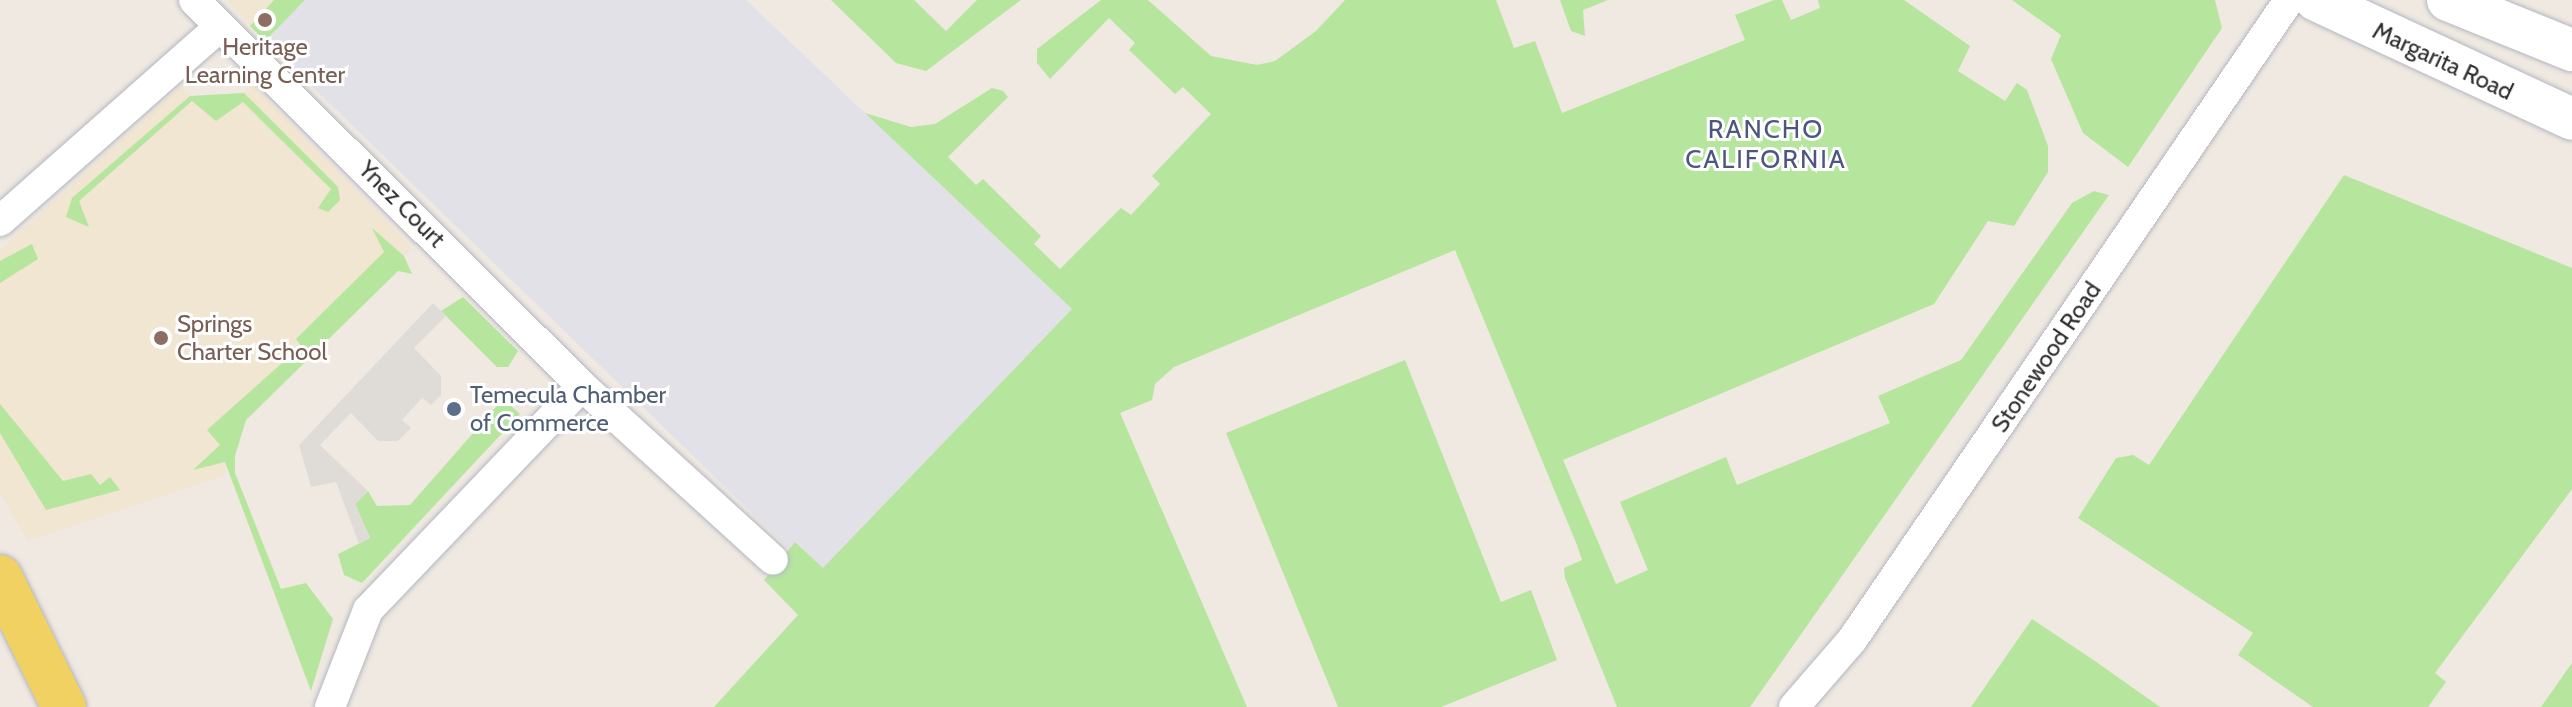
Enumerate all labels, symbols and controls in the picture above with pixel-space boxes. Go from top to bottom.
marker: Heritage Learning Center [256,11,274,29]
street label: Margarita Road [2368,16,2518,106]
place label: Heritage Learning Center [185,33,345,89]
district label: RANCHO CALIFORNIA [1685,114,1847,176]
street label: Ynez Court [353,155,451,253]
street label: Stonewood Road [1985,276,2107,438]
place label: Springs Charter School [177,310,327,366]
marker: Springs Charter School [152,329,170,347]
place label: Temecula Chamber of Commerce [470,381,666,437]
marker: Temecula Chamber of Commerce [445,400,463,418]

